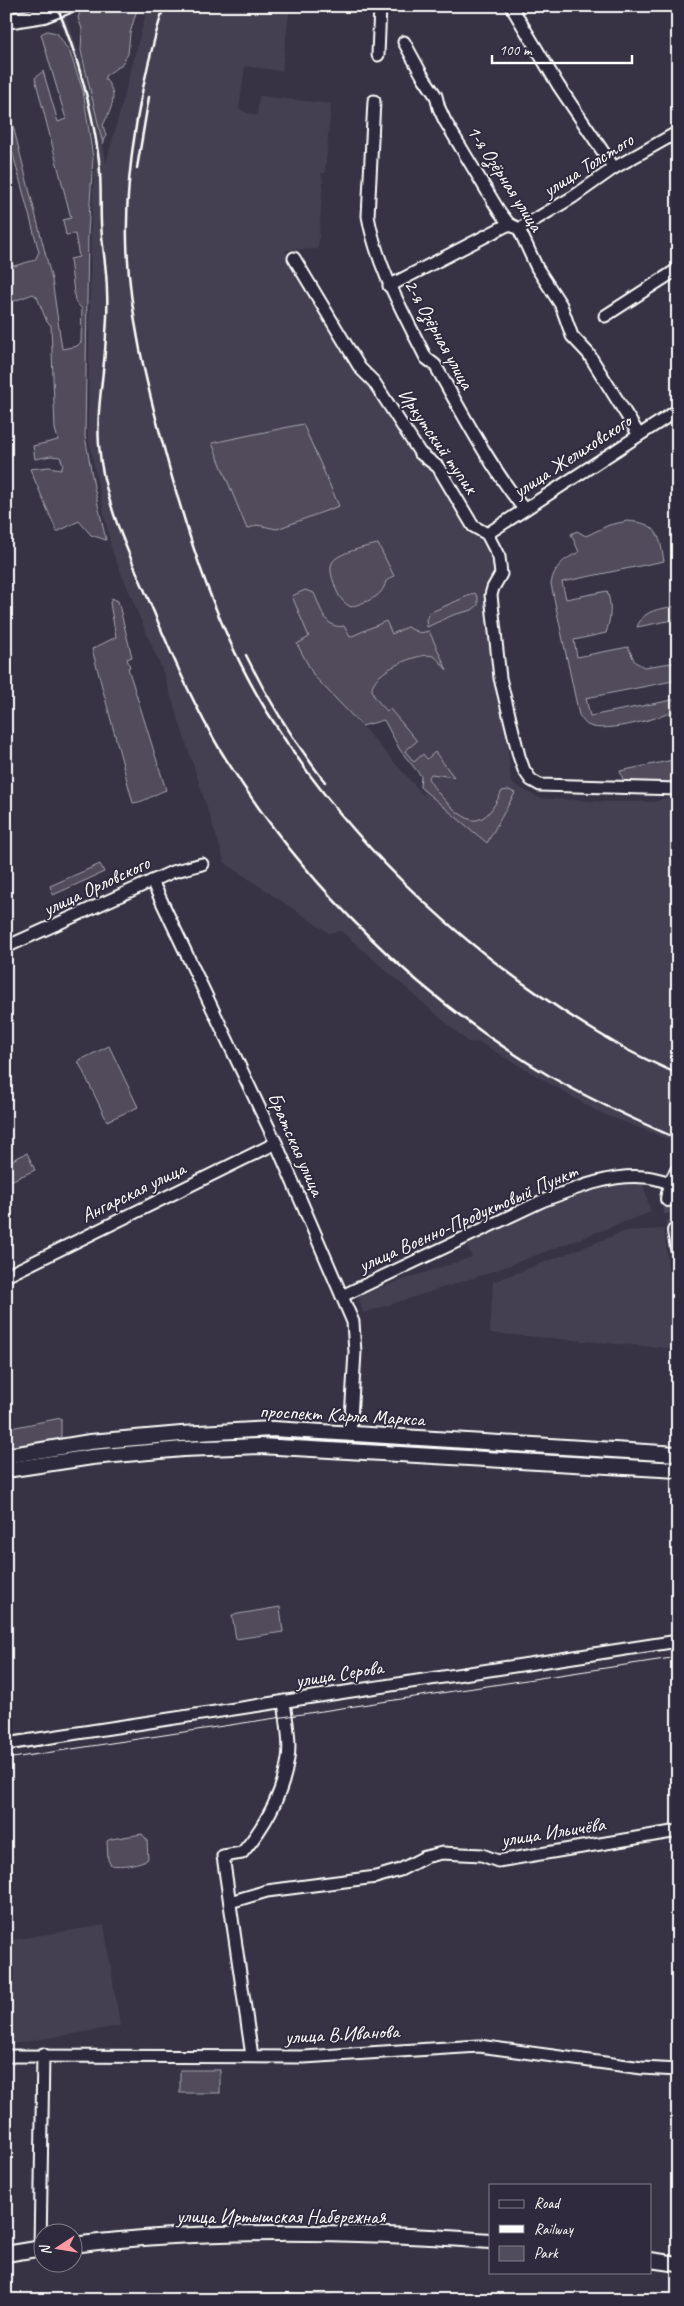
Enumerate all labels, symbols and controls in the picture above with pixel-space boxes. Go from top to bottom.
scale bar [492,32,632,64]
text: 100 m [499,41,533,60]
street label: 1-я Озёрная улица [460,120,550,238]
street label: улица Толстого [537,127,639,203]
street label: 2-я Озёрная улица [398,275,480,396]
street label: Иркутский тупик [392,383,485,500]
street label: улица Желиховского [507,407,637,504]
street label: улица Орловского [38,850,154,922]
street label: Братская улица [262,1088,331,1201]
street label: Ангарская улица [77,1155,191,1228]
street label: улица Военно-Продуктовый Пункт [354,1158,582,1278]
street label: проспект Карла Маркса [259,1398,427,1432]
street label: улица Серова [292,1654,386,1693]
street label: улица Ильичёва [498,1811,608,1853]
street label: улица В.Иванова [283,2018,401,2050]
legend [489,2184,652,2274]
text: Road [534,2194,561,2213]
street label: улица Иртышская Набережная [176,2204,386,2229]
text: Railway [534,2220,575,2239]
north arrow [32,2224,82,2274]
text: N [36,2242,55,2257]
text: Park [534,2244,559,2263]

